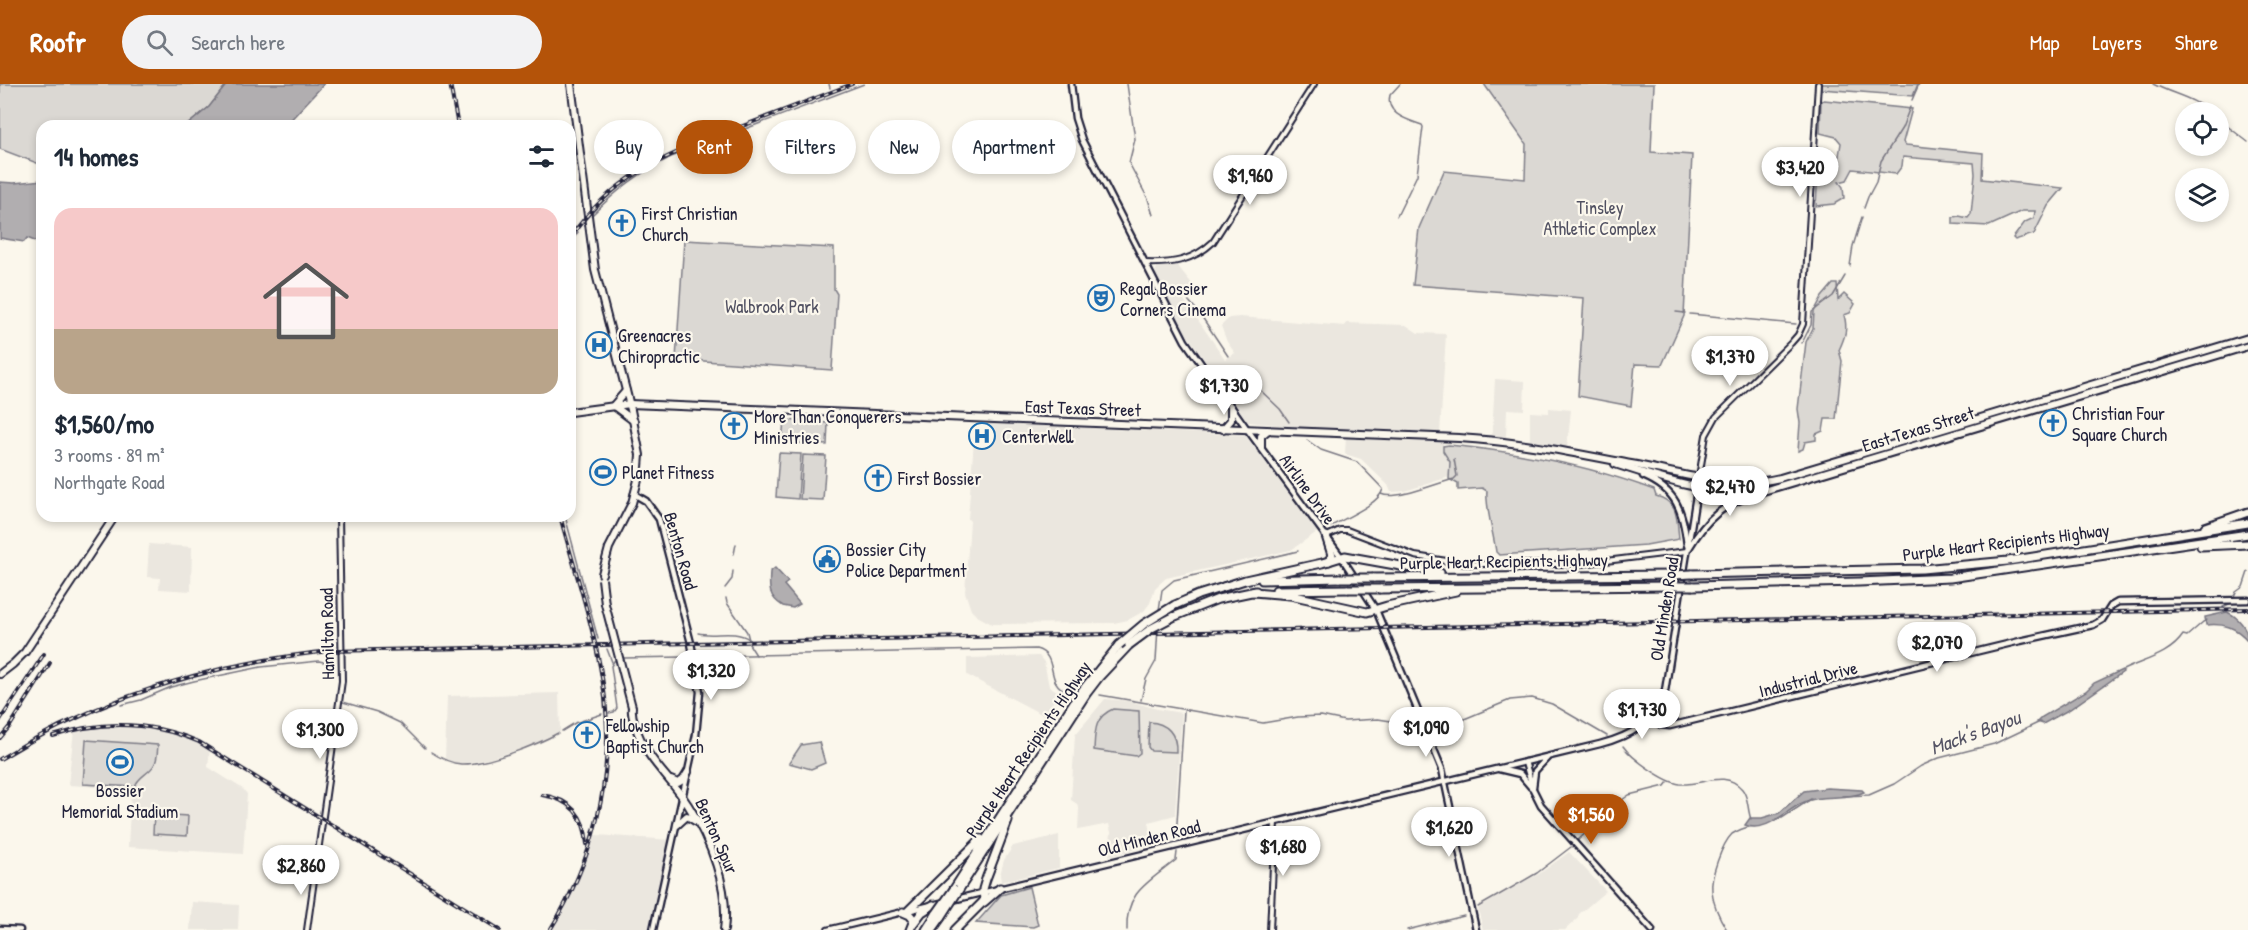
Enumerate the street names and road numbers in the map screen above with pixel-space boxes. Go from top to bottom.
street label: East Texas Street [1025,393,1142,423]
street label: East Texas Street [1859,400,1978,458]
street label: Airline Drive [1274,449,1342,529]
street label: Benton Road [658,509,704,593]
street label: Purple Heart Recipients Highway [1901,517,2111,567]
street label: Purple Heart Recipients Highway [1400,547,1609,575]
street label: Old Minden Road [1643,555,1685,663]
street label: Hamilton Road [314,588,340,680]
street label: Purple Heart Recipients Highway [959,655,1097,842]
street label: Industrial Drive [1756,655,1860,703]
street label: Benton Spur [689,794,745,878]
street label: Old Minden Road [1095,813,1203,863]

